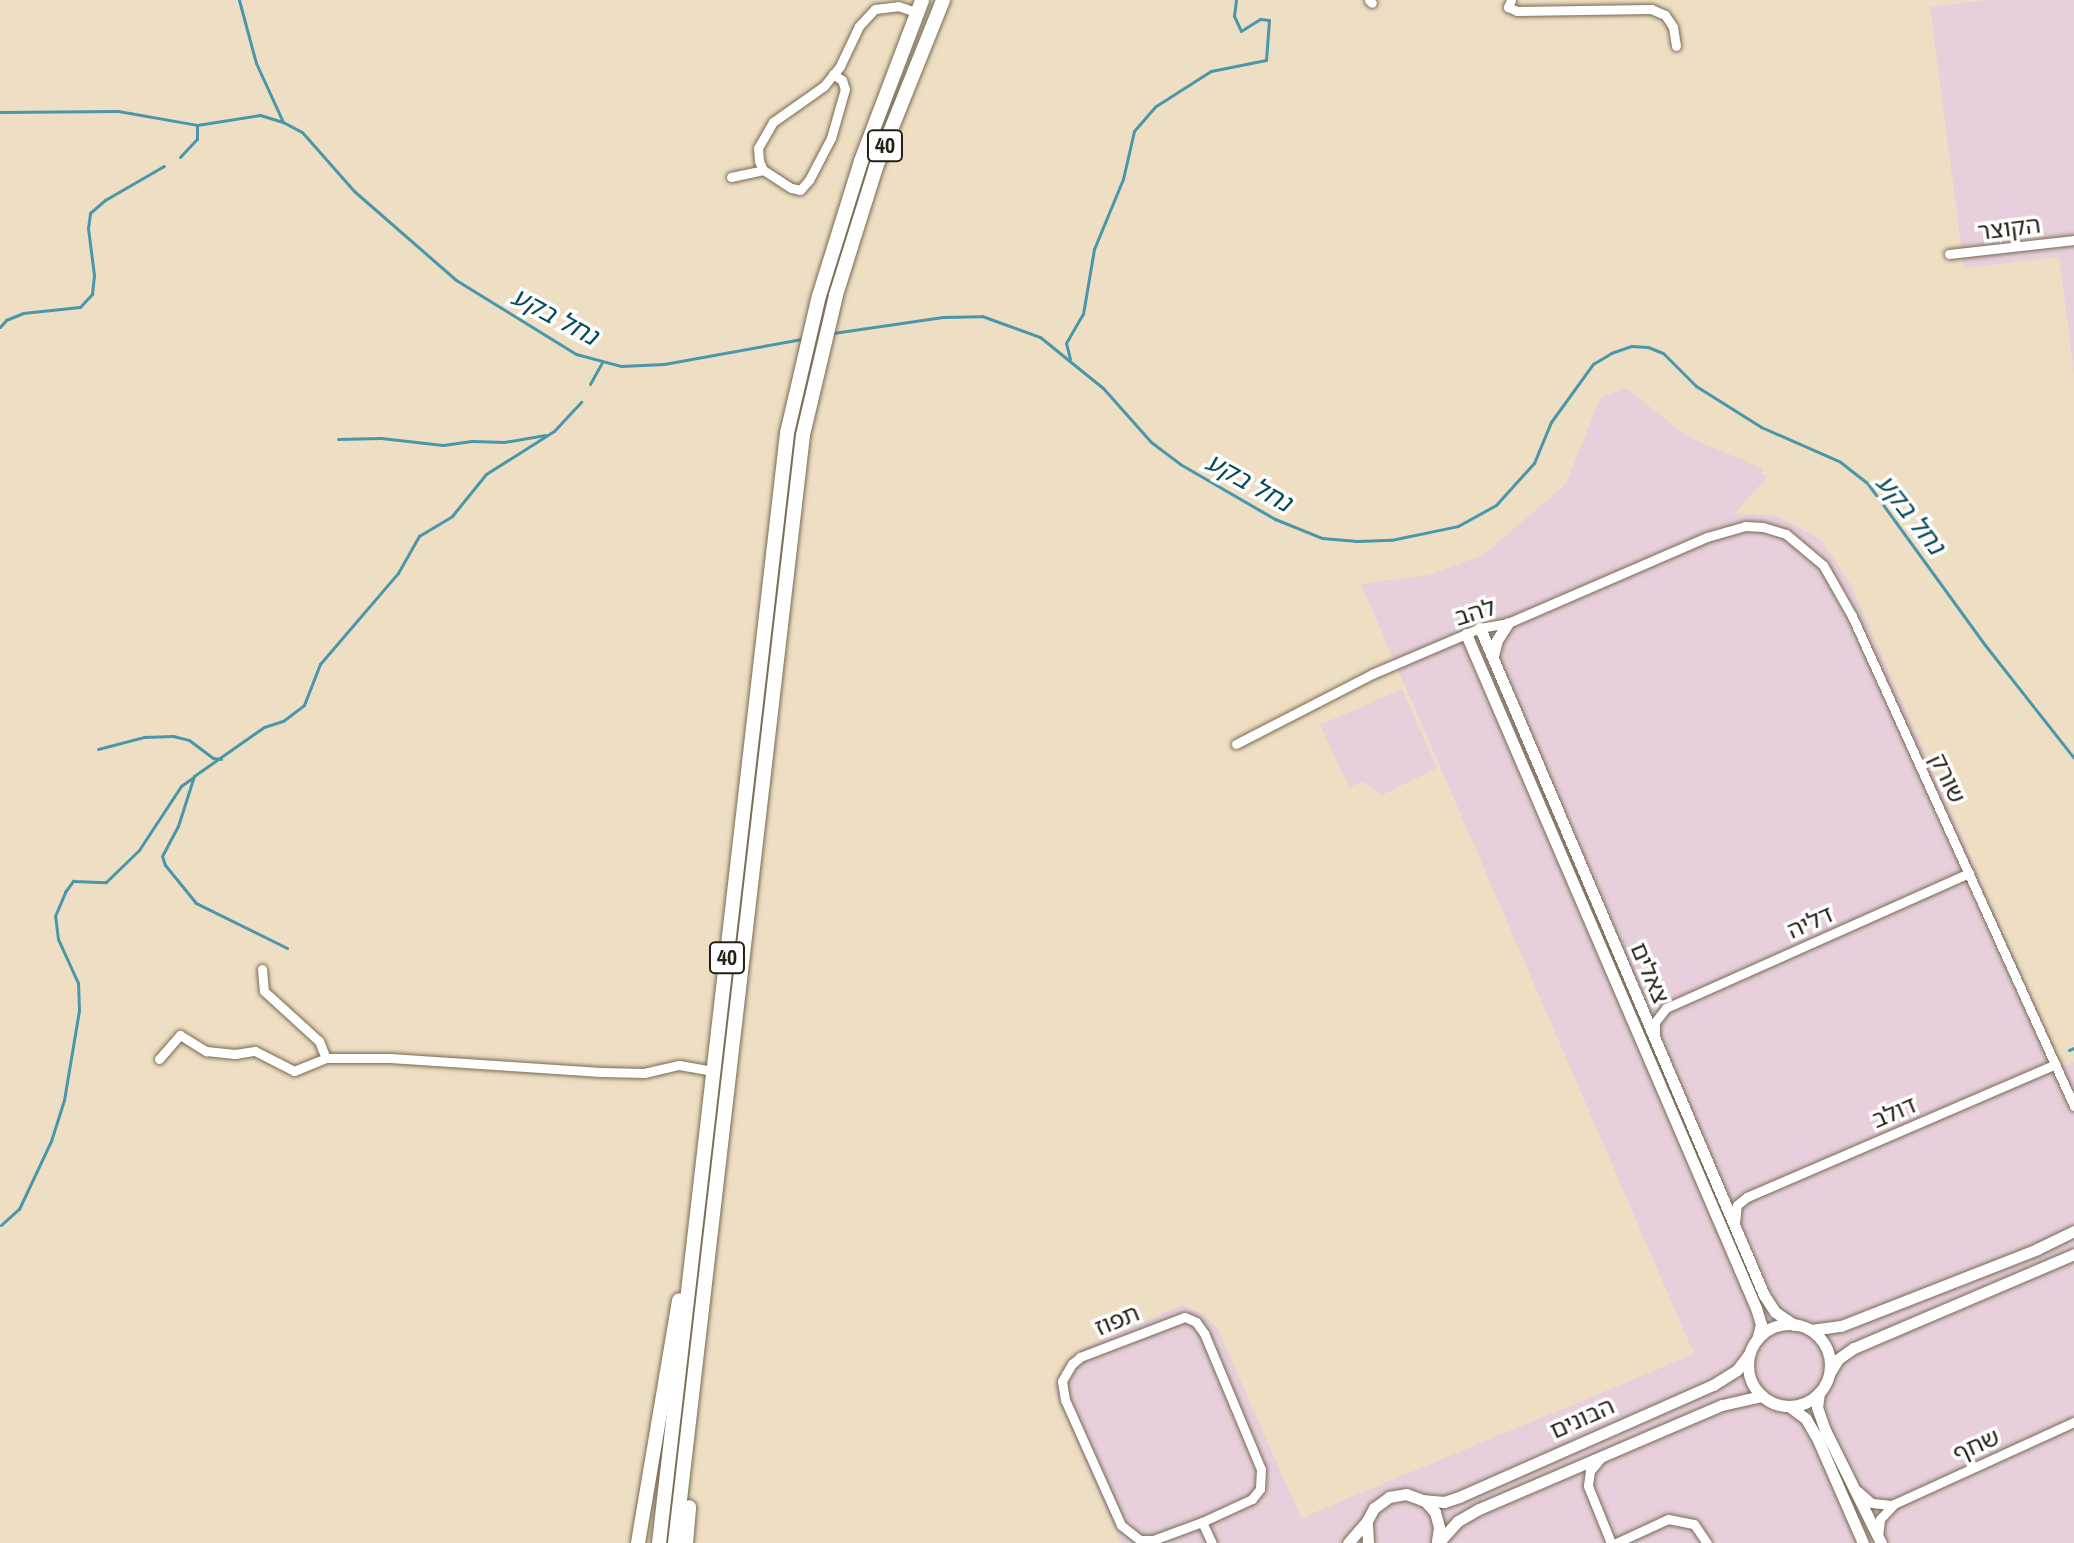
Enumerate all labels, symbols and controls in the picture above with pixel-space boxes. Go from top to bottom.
road number: 40 [865,128,905,164]
street label: הקוצר [1976,210,2042,246]
water label: נחל בקע [507,280,603,352]
water label: נחל בקע [1201,446,1297,518]
water label: נחל בקע [1870,468,1952,560]
street label: להב [1451,592,1499,632]
street label: שורק [1924,748,1972,808]
street label: דליה [1783,899,1837,945]
street label: צאלים [1624,938,1676,1008]
road number: 40 [707,940,747,976]
street label: דולב [1867,1090,1921,1134]
street label: תפוז [1091,1298,1143,1342]
street label: הבונים [1545,1391,1619,1445]
street label: שחף [1948,1422,2004,1468]

